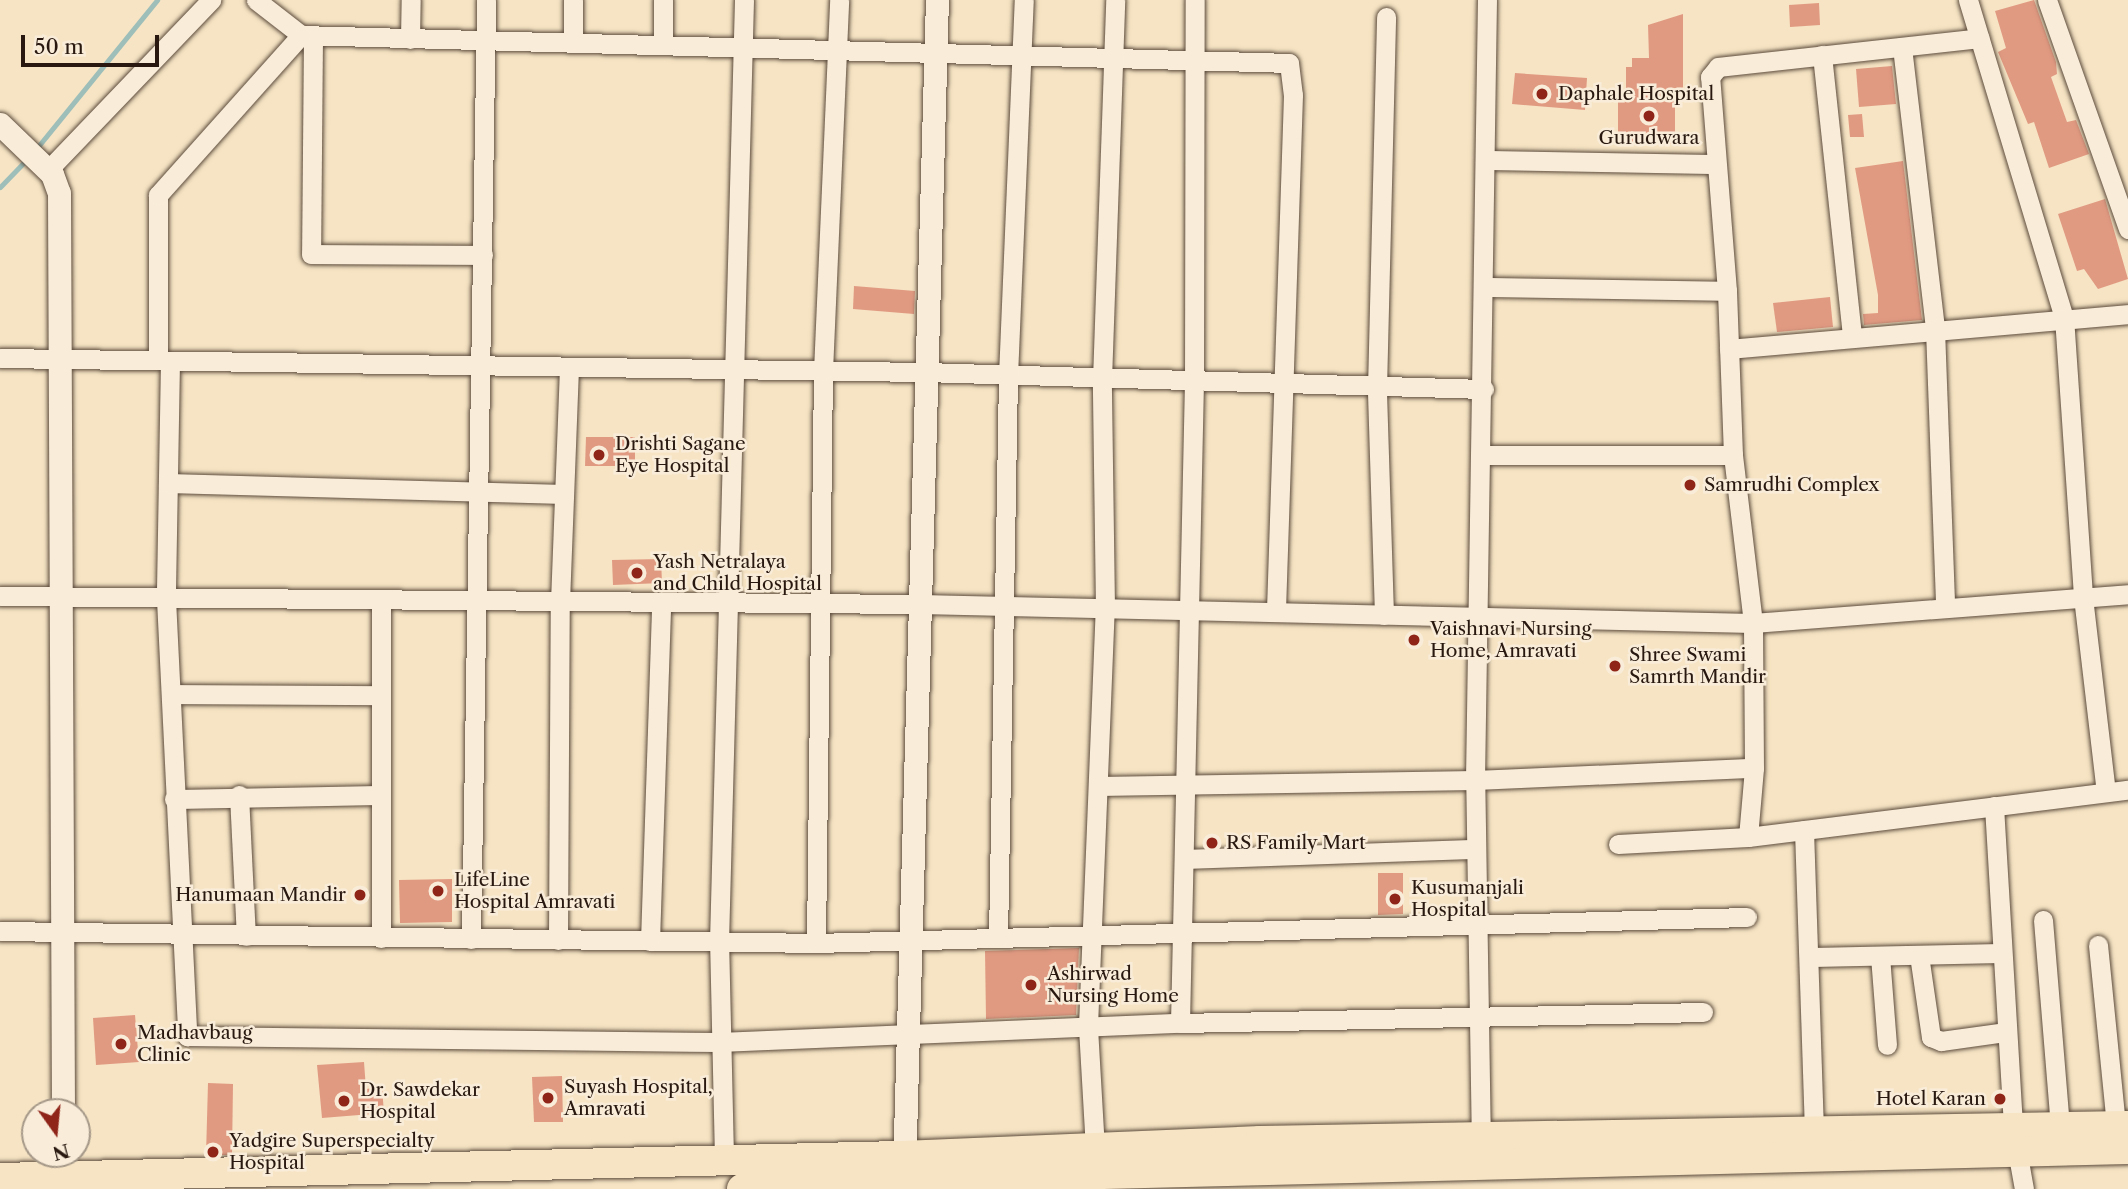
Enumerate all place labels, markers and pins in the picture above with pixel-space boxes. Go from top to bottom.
place label: Daphale Hospital [1558,83,1714,105]
marker: Daphale Hospital [1532,84,1552,104]
marker: Gurudwara [1641,108,1657,124]
place label: Gurudwara [1598,127,1700,149]
place label: Drishti Sagane Eye Hospital [615,433,746,477]
marker: Drishti Sagane Eye Hospital [589,445,609,465]
place label: Samrudhi Complex [1704,474,1879,496]
marker: Samrudhi Complex [1682,477,1698,493]
place label: Yash Netralaya and Child Hospital [653,551,822,595]
marker: Yash Netralaya and Child Hospital [627,563,647,583]
place label: Vaishnavi Nursing Home, Amravati [1430,618,1591,662]
marker: Vaishnavi Nursing Home, Amravati [1404,630,1424,650]
place label: Shree Swami Samrth Mandir [1629,644,1766,688]
marker: Shree Swami Samrth Mandir [1607,658,1623,674]
place label: RS Family Mart [1226,832,1366,854]
marker: RS Family Mart [1204,835,1220,851]
place label: LifeLine Hospital Amravati [454,869,616,913]
place label: Kusumanjali Hospital [1411,877,1524,921]
marker: LifeLine Hospital Amravati [428,881,448,901]
place label: Hanumaan Mandir [175,884,346,906]
marker: Hanumaan Mandir [352,887,368,903]
marker: Kusumanjali Hospital [1385,889,1405,909]
place label: Ashirwad Nursing Home [1047,963,1179,1007]
marker: Ashirwad Nursing Home [1021,975,1041,995]
place label: Madhavbaug Clinic [137,1022,253,1066]
marker: Madhavbaug Clinic [111,1034,131,1054]
place label: Suyash Hospital, Amravati [564,1076,713,1120]
place label: Dr. Sawdekar Hospital [360,1079,480,1123]
marker: Suyash Hospital, Amravati [538,1088,558,1108]
place label: Hotel Karan [1876,1088,1986,1110]
marker: Dr. Sawdekar Hospital [334,1091,354,1111]
marker: Hotel Karan [1992,1091,2008,1107]
place label: Yadgire Superspecialty Hospital [229,1130,434,1174]
marker: Yadgire Superspecialty Hospital [203,1142,223,1162]

